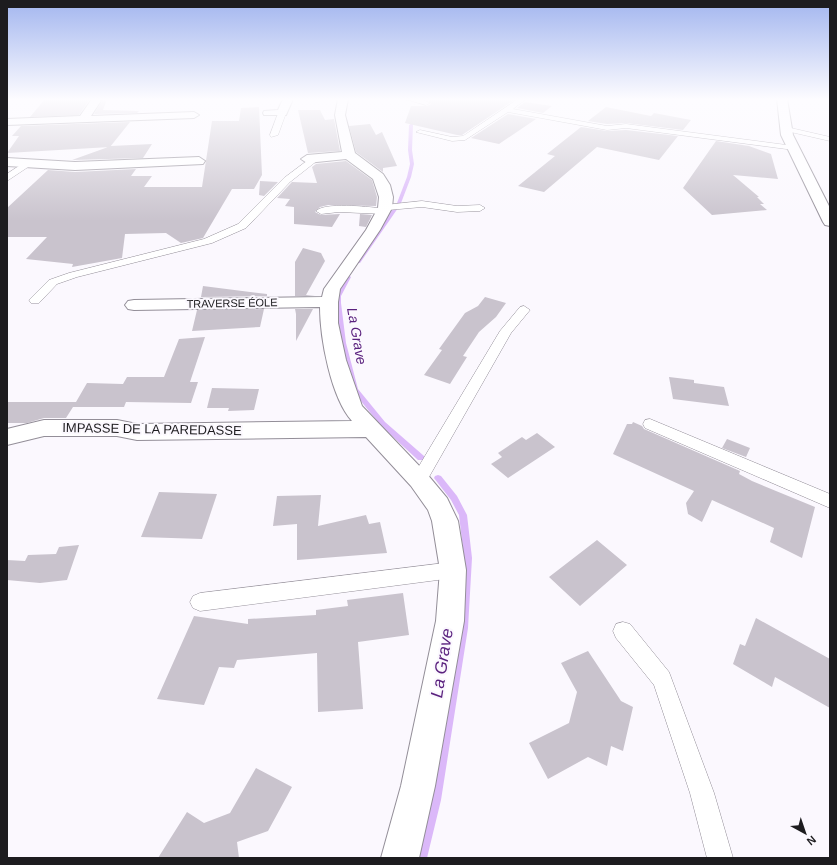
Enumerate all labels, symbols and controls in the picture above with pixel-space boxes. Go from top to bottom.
street label: TRAVERSE ÉOLE [186,296,278,310]
water label: La Grave [344,306,370,366]
street label: IMPASSE DE LA PAREDASSE [62,420,242,438]
water label: La Grave [427,627,457,699]
north arrow [785,813,825,853]
text: N [804,834,818,848]

